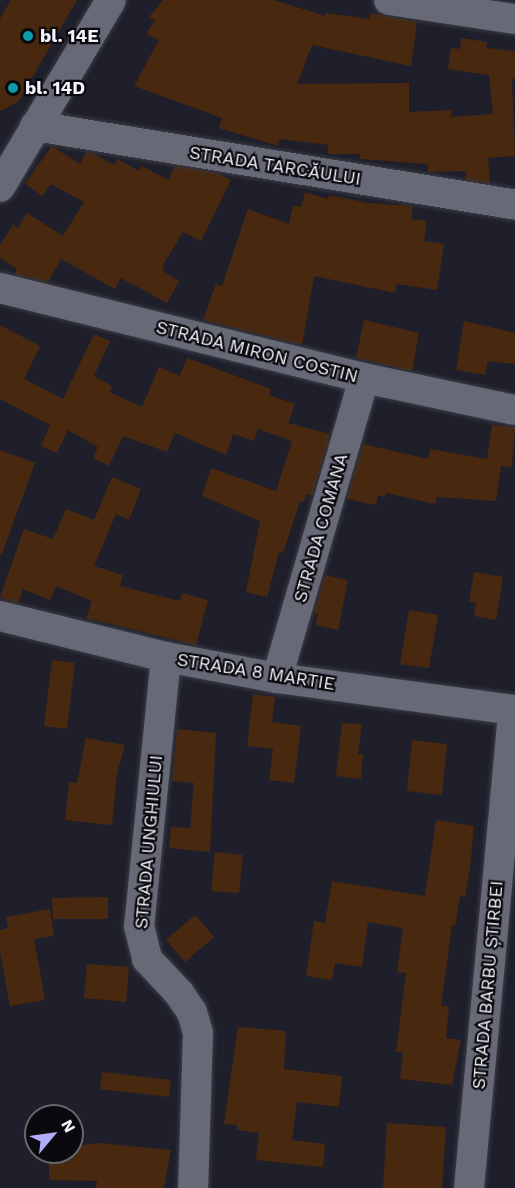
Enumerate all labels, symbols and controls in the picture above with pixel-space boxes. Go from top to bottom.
place label: bl. 14E [40,25,99,47]
marker: bl. 14E [21,29,35,43]
place label: bl. 14D [25,77,85,99]
marker: bl. 14D [6,81,20,95]
street label: STRADA TARCĂULUI [187,142,363,190]
street label: STRADA MIRON COSTIN [154,316,360,388]
street label: STRADA COMANA [289,451,353,605]
street label: STRADA 8 MARTIE [175,649,337,695]
street label: STRADA UNGHIULUI [131,754,167,930]
street label: STRADA BARBU ȘTIRBEI [468,879,508,1091]
north arrow [24,1104,84,1164]
text: N [57,1116,80,1136]

